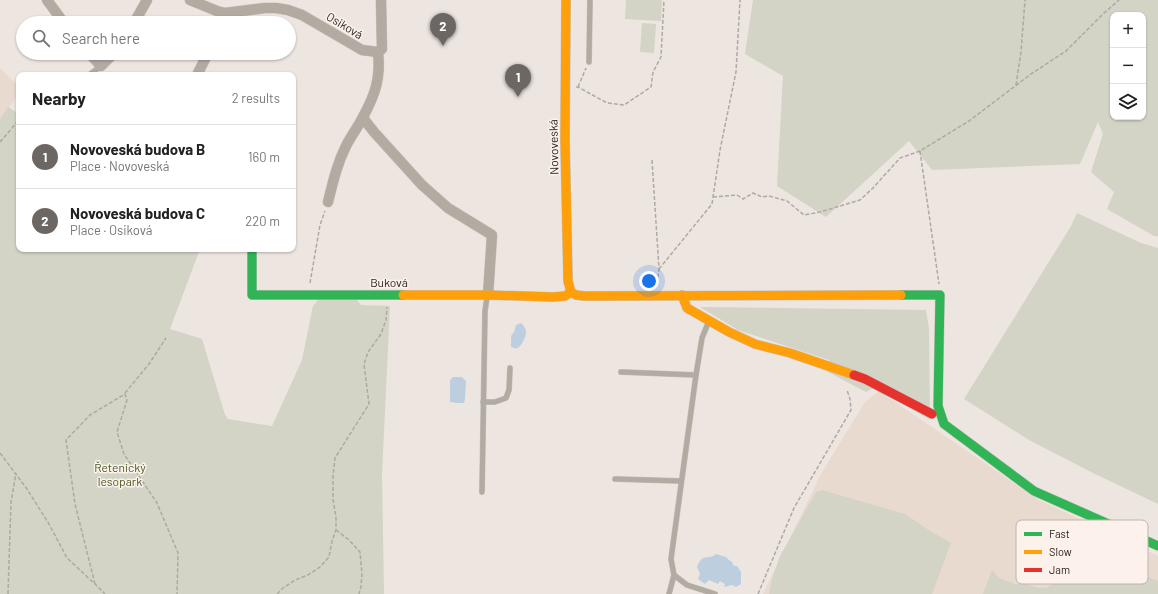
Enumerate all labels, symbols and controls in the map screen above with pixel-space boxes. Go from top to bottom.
street label: Osiková [324,9,366,41]
map controls [1110,12,1146,120]
button: + [1110,12,1146,48]
pin: 2 [430,13,456,46]
search box [16,16,296,60]
icon: search [30,27,52,49]
text: Search here [62,29,140,47]
button: − [1110,48,1146,84]
pin: 1 [505,64,531,97]
button: layers [1110,84,1146,120]
text: Nearby [32,88,86,108]
text: 2 results [232,90,280,106]
street label: Novoveská [546,119,560,175]
text: Novoveská budova B [70,140,205,158]
text: 1 [43,149,47,165]
text: 160 m [248,149,280,165]
text: Place · Novoveská [70,158,169,174]
text: Novoveská budova C [70,204,205,222]
text: 2 [41,213,49,229]
text: 220 m [245,213,280,229]
text: Place · Osiková [70,222,152,238]
your location [639,271,659,291]
street label: Buková [370,275,408,289]
park label: Řetenický lesopark [94,460,146,488]
legend [1016,520,1148,584]
text: Fast [1049,527,1070,540]
text: Slow [1049,545,1072,558]
text: Jam [1049,563,1070,576]

